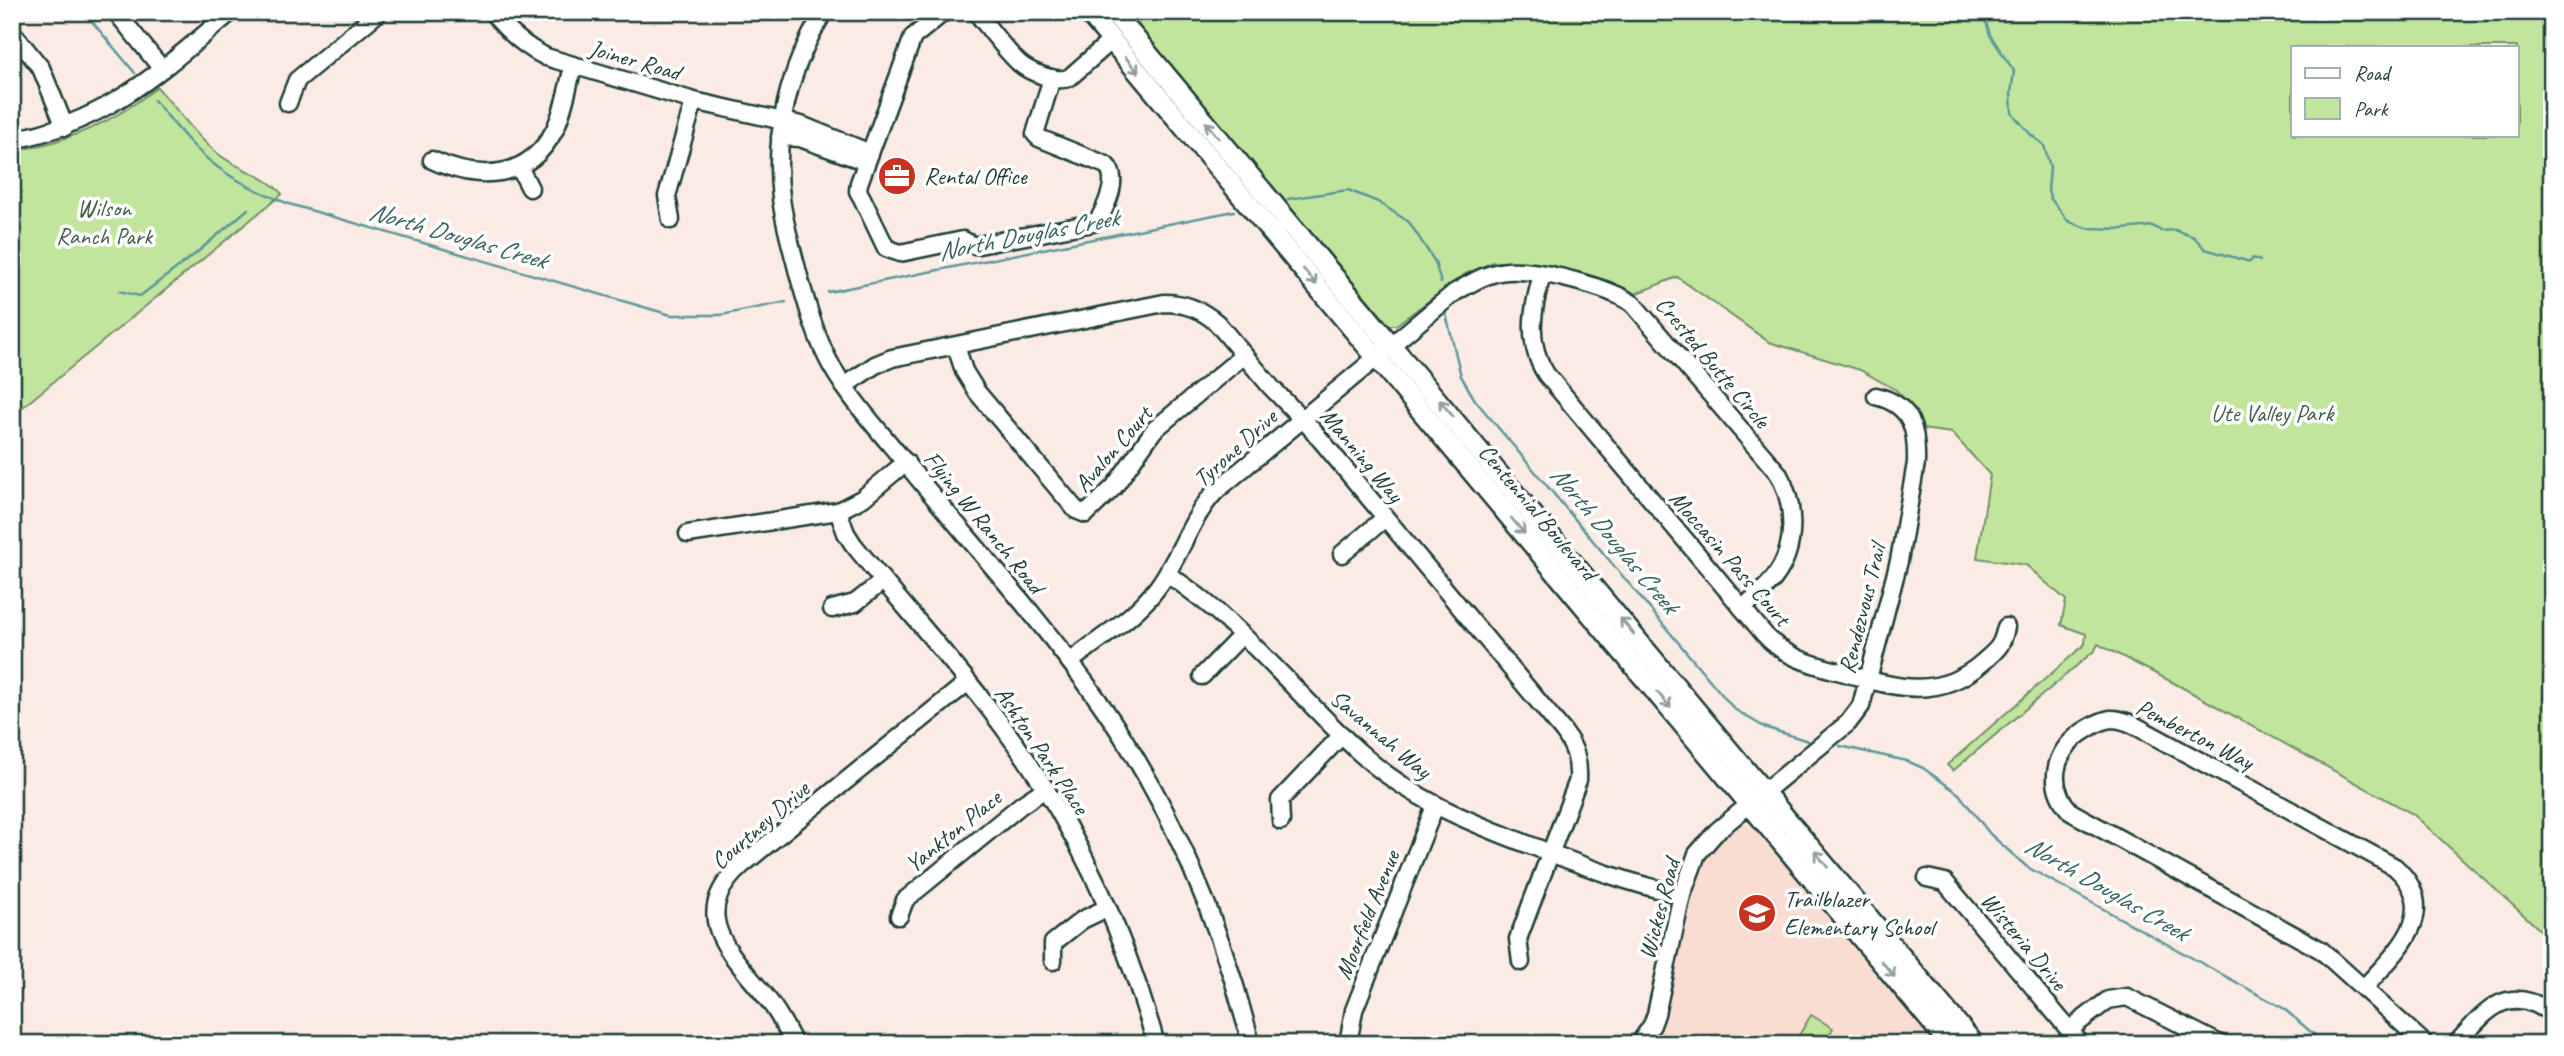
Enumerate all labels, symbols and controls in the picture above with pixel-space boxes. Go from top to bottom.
street label: Joiner Road [585,32,687,88]
legend [2291,46,2518,136]
one-way arrow [1124,55,1140,73]
text: Road [2354,60,2393,86]
text: Park [2354,96,2389,122]
one-way arrow [1204,122,1220,140]
office icon: Rental Office [876,155,918,197]
place label: Rental Office [924,161,1029,191]
park label: Wilson Ranch Park [56,193,154,251]
water label: North Douglas Creek [365,194,555,278]
water label: North Douglas Creek [935,200,1125,268]
one-way arrow [1302,267,1317,285]
street label: Crested Butte Circle [1649,290,1778,436]
street label: Avalon Court [1067,398,1160,498]
park label: Ute Valley Park [2211,398,2335,428]
one-way arrow [1438,400,1454,418]
street label: Tyrone Drive [1187,401,1285,493]
street label: Manning Way [1314,402,1411,510]
street label: Centennial Boulevard [1472,437,1606,589]
street label: Flying W Ranch Road [917,445,1053,602]
water label: North Douglas Creek [1543,459,1689,623]
street label: Moccasin Pass Court [1663,484,1798,634]
one-way arrow [1510,516,1526,534]
street label: Rendezvous Trail [1831,538,1893,677]
one-way arrow [1620,617,1635,635]
street label: Ashton Park Place [988,680,1097,822]
street label: Savannah Way [1324,683,1439,786]
one-way arrow [1656,691,1672,709]
street label: Pemberton Way [2131,692,2260,777]
street label: Courtney Drive [705,773,817,876]
street label: Yankton Place [899,782,1009,879]
water label: North Douglas Creek [2019,828,2198,951]
street label: Moorfield Avenue [1328,844,1407,984]
one-way arrow [1813,851,1829,869]
street label: Wickes Road [1631,852,1688,962]
place label: Trailblazer Elementary School [1784,884,1938,942]
street label: Wisteria Drive [1974,886,2075,998]
school or university icon: Trailblazer Elementary School [1736,892,1778,934]
one-way arrow [1880,960,1895,978]

